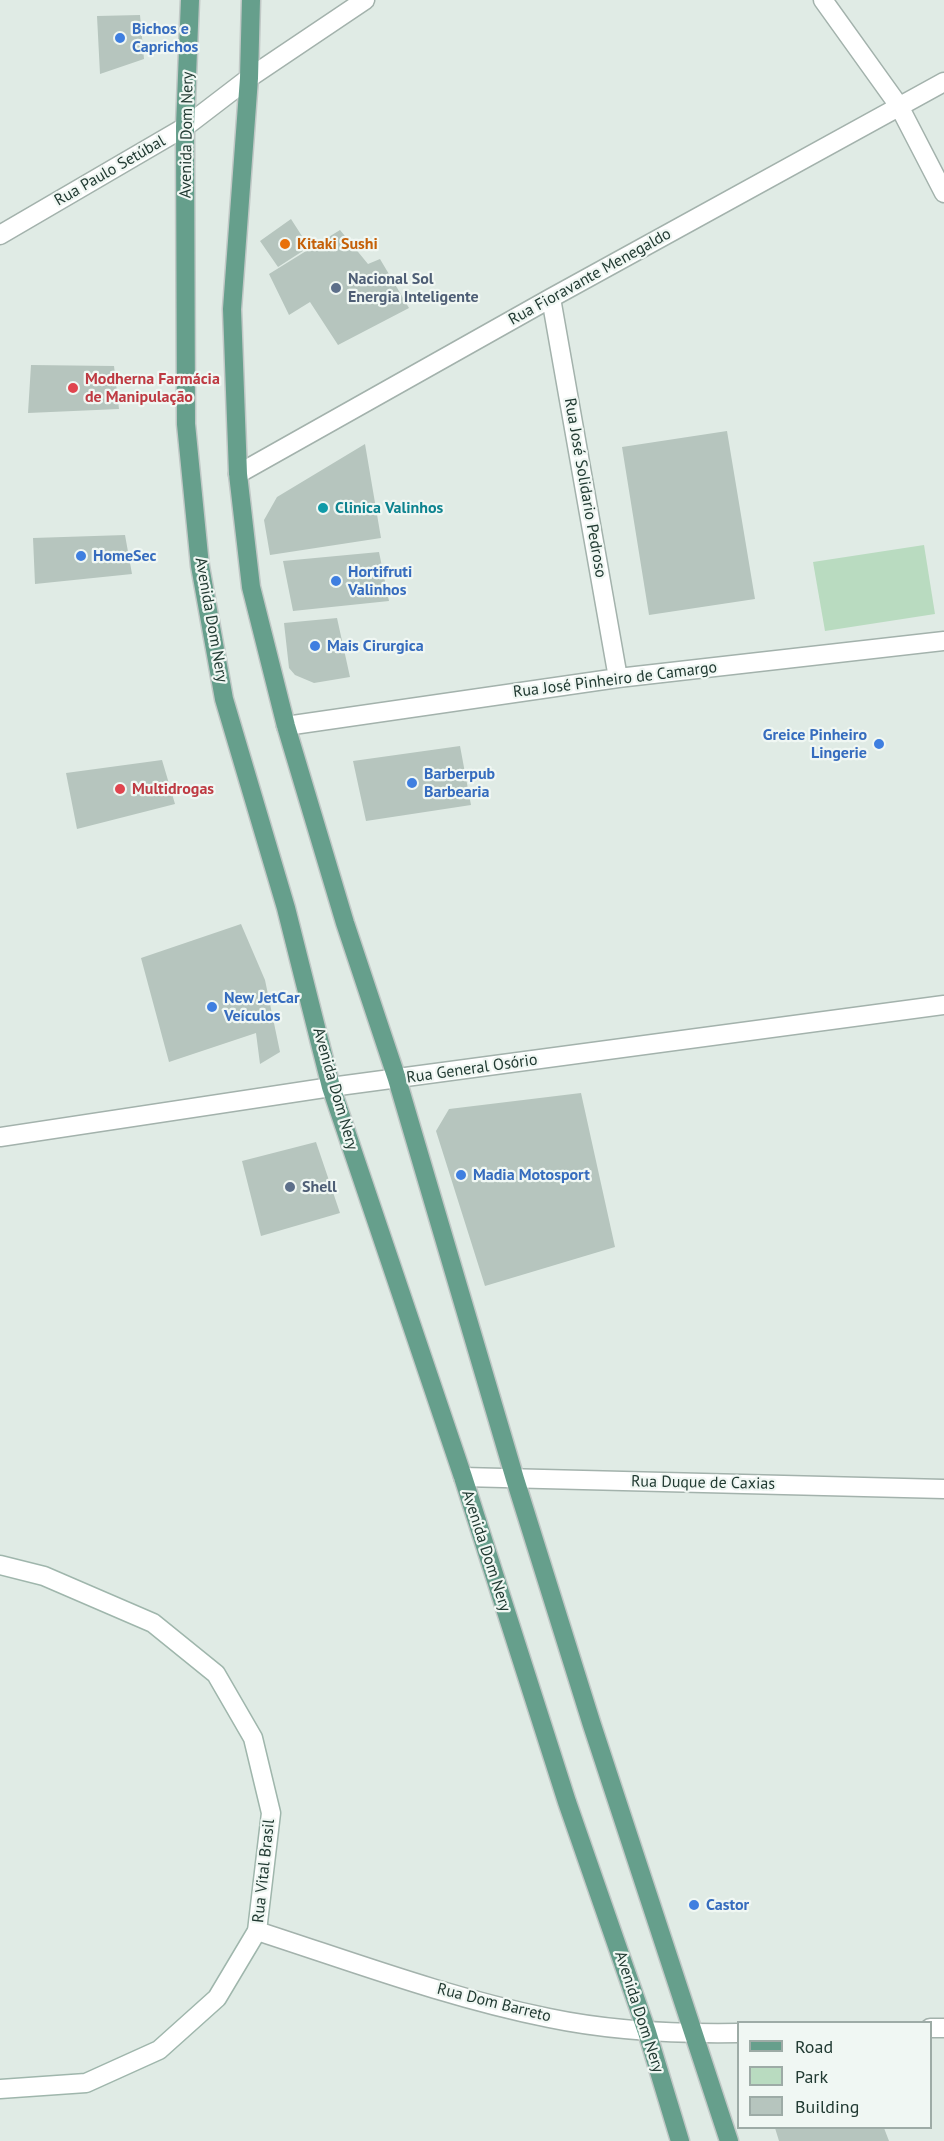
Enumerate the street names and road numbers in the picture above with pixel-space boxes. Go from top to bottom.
street label: Avenida Dom Nery [176,72,198,198]
street label: Rua Paulo Setúbal [51,132,169,210]
street label: Rua Fioravante Menegaldo [505,224,675,330]
street label: Rua José Solidario Pedroso [560,397,610,579]
street label: Avenida Dom Nery [191,556,231,684]
street label: Rua José Pinheiro de Camargo [512,658,718,702]
street label: Avenida Dom Nery [308,1026,362,1152]
street label: Rua General Osório [405,1050,539,1088]
street label: Rua Duque de Caxias [631,1472,775,1494]
street label: Avenida Dom Nery [457,1488,515,1614]
street label: Rua Vital Brasil [249,1818,279,1924]
street label: Avenida Dom Nery [610,1949,668,2075]
street label: Rua Dom Barreto [435,1980,553,2026]

